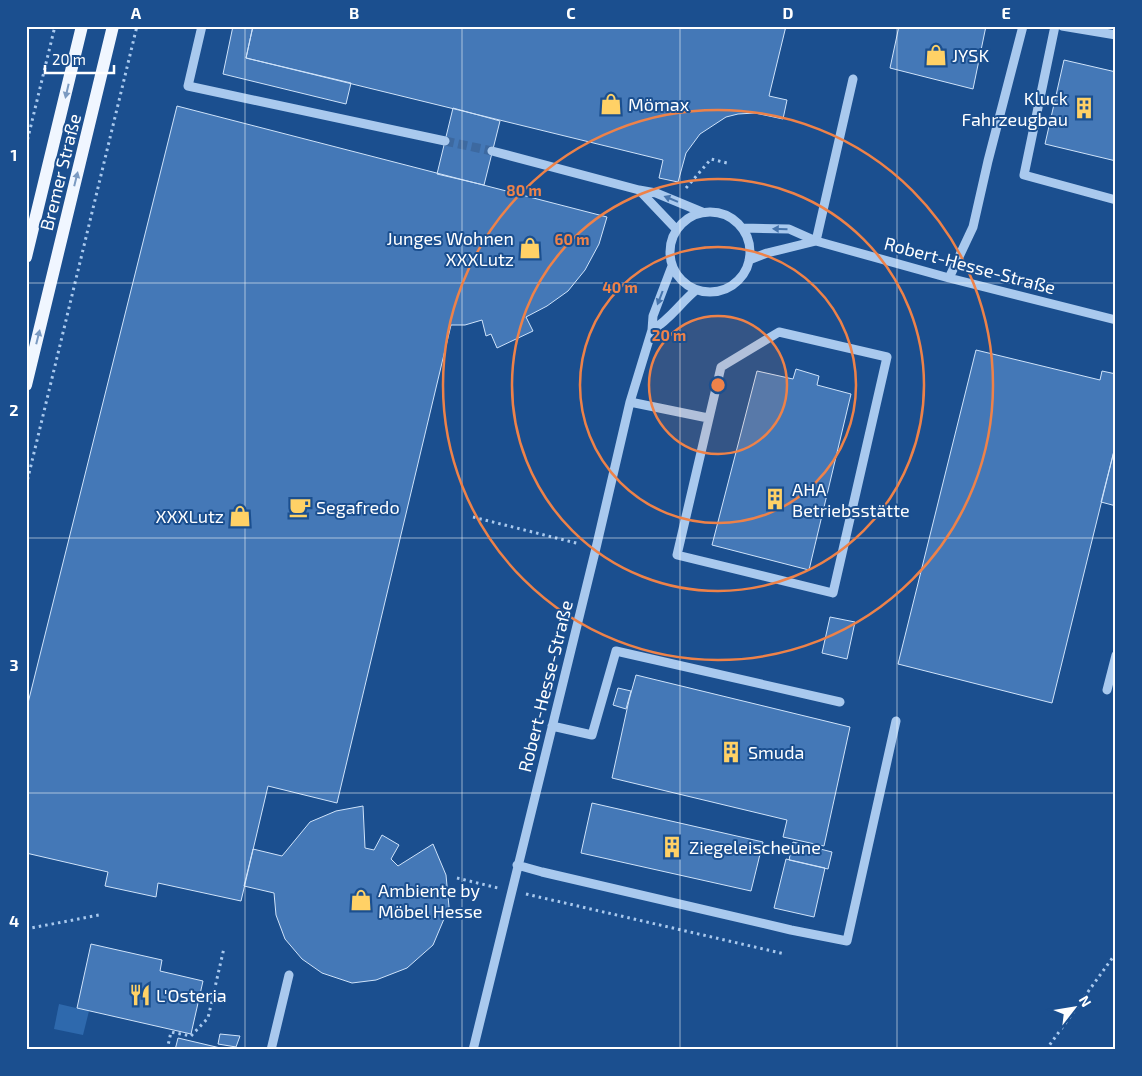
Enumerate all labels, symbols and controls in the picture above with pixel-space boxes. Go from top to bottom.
text: A [131,3,142,22]
text: B [349,3,359,22]
text: C [566,3,576,22]
text: D [783,3,794,22]
text: E [1001,3,1011,22]
scale bar [45,42,114,74]
shop icon: JYSK [923,42,949,68]
place label: JYSK [952,44,989,66]
text: 20 m [52,50,86,68]
one-way arrow [63,83,71,98]
place label: Kluck Fahrzeugbau [962,87,1068,130]
shop icon: Mömax [598,91,624,117]
place label: Mömax [628,93,690,115]
building icon: Kluck Fahrzeugbau [1071,95,1097,121]
street label: Bremer Straße [35,111,85,233]
text: 1 [11,145,17,164]
one-way arrow [72,172,80,187]
text: 80 m [506,181,542,199]
one-way arrow [663,195,678,203]
one-way arrow [772,225,788,233]
place label: Junges Wohnen XXXLutz [387,227,514,270]
text: 60 m [555,230,589,248]
street label: Robert-Hesse-Straße [882,232,1058,298]
shop icon: Junges Wohnen XXXLutz [517,235,543,261]
text: 40 m [602,278,638,296]
one-way arrow [656,291,664,306]
text: 20 m [652,326,686,344]
one-way arrow [34,330,42,345]
centre of rings [709,376,727,394]
text: 2 [9,400,19,419]
place label: AHA Betriebsstätte [792,478,910,521]
building icon: AHA Betriebsstätte [762,486,788,512]
cafe icon: Segafredo [287,494,313,520]
place label: Segafredo [316,496,400,518]
shop icon: XXXLutz [227,503,253,529]
place label: XXXLutz [155,505,224,527]
street label: Robert-Hesse-Straße [513,598,577,774]
text: 3 [9,655,19,674]
building icon: Smuda [718,739,744,765]
place label: Smuda [748,741,804,763]
building icon: Ziegeleischeune [659,834,685,860]
place label: Ziegeleischeune [689,836,821,858]
place label: Ambiente by Möbel Hesse [378,879,483,922]
shop icon: Ambiente by Möbel Hesse [348,887,374,913]
text: 4 [9,911,19,930]
restaurant icon: L'Osteria [127,982,153,1008]
place label: L'Osteria [156,984,227,1006]
north arrow [1050,984,1100,1034]
text: N [1076,992,1095,1010]

